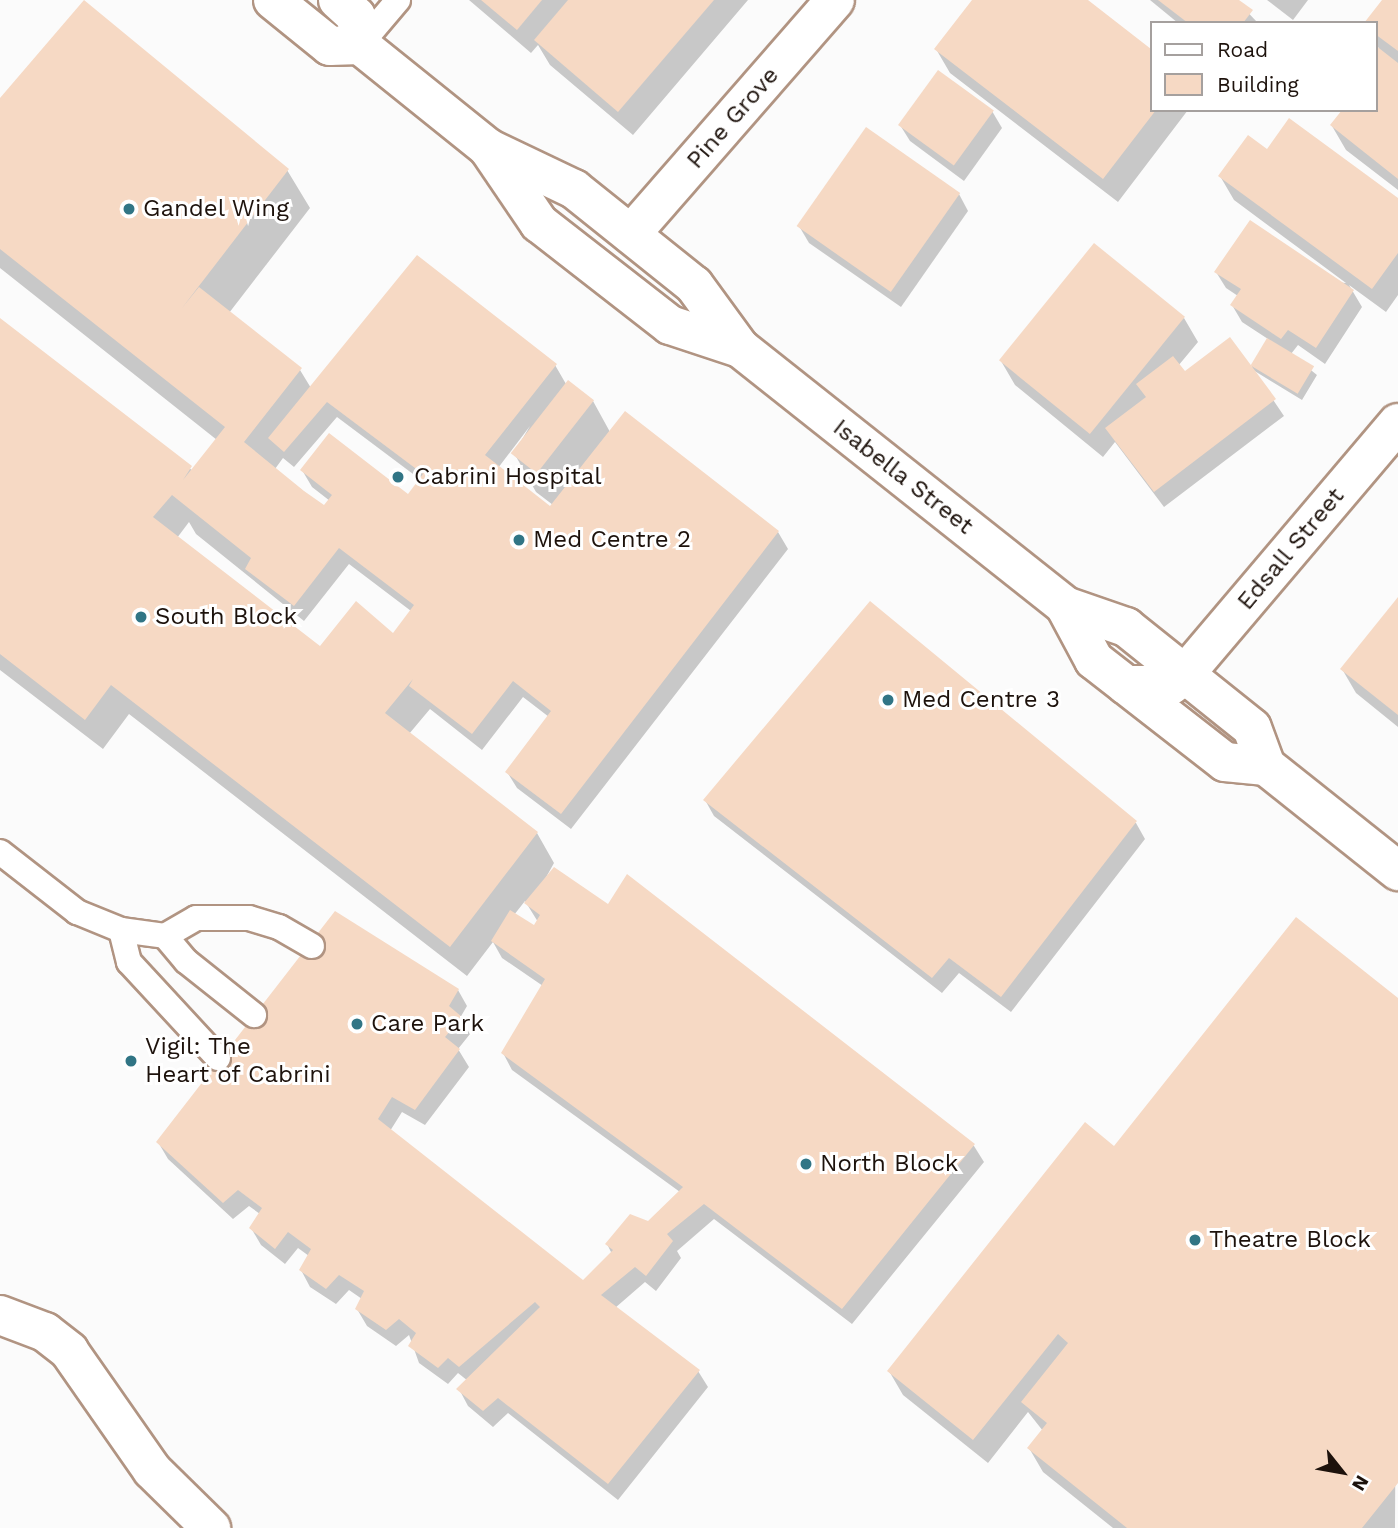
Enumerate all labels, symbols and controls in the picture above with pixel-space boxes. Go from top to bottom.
legend [1150,21,1377,112]
text: Road [1217,37,1268,62]
street label: Pine Grove [681,61,785,175]
text: Building [1217,72,1299,97]
place label: Gandel Wing [143,195,290,223]
marker: Gandel Wing [121,201,137,217]
street label: Isabella Street [827,413,979,541]
place label: Cabrini Hospital [414,463,602,491]
marker: Cabrini Hospital [388,467,408,487]
street label: Edsall Street [1231,482,1351,616]
place label: Med Centre 2 [533,526,691,554]
marker: Med Centre 2 [511,532,527,548]
place label: South Block [155,603,297,631]
marker: South Block [133,609,149,625]
place label: Med Centre 3 [902,686,1060,714]
marker: Med Centre 3 [880,692,896,708]
place label: Care Park [371,1010,484,1038]
marker: Care Park [349,1016,365,1032]
place label: Vigil: The Heart of Cabrini [145,1033,331,1089]
marker: Vigil: The Heart of Cabrini [123,1053,139,1069]
place label: North Block [820,1150,958,1178]
marker: North Block [798,1156,814,1172]
place label: Theatre Block [1209,1226,1371,1254]
marker: Theatre Block [1187,1232,1203,1248]
north arrow [1307,1437,1377,1507]
text: N [1347,1471,1374,1495]

